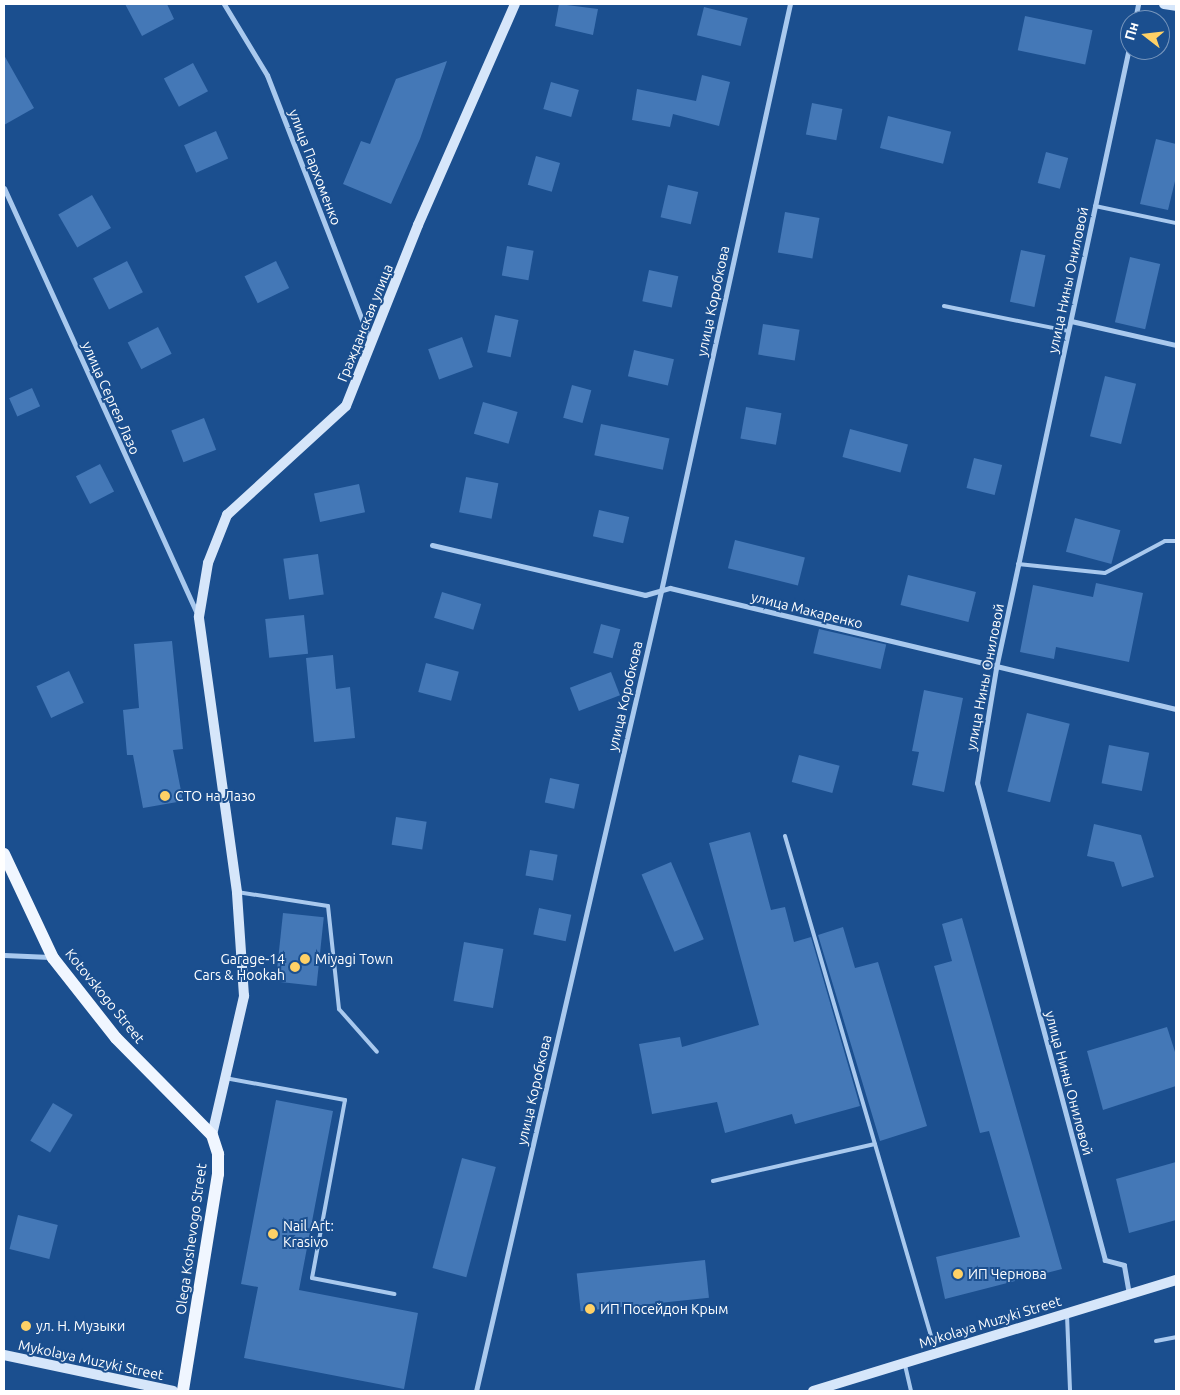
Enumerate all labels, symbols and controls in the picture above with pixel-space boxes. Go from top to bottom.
north arrow [1120,10,1170,60]
text: Пн [1121,20,1142,42]
street label: улица Пархоменко [285,107,345,227]
street label: улица Нины Ониловой [1044,205,1092,355]
street label: улица Коробкова [693,244,733,358]
street label: Гражданская улица [334,262,396,384]
street label: улица Сергея Лазо [79,339,143,457]
street label: улица Макаренко [749,588,865,632]
street label: улица Нины Ониловой [963,602,1007,752]
street label: улица Коробкова [604,639,646,753]
place label: СТО на Лазо [175,788,256,804]
marker: СТО на Лазо [159,790,171,802]
street label: Kotovskogo Street [62,945,148,1047]
place label: Garage-14 Cars & Hookah [194,951,285,984]
place label: Miyagi Town [315,951,393,967]
marker: Miyagi Town [299,953,311,965]
marker: Garage-14 Cars & Hookah [289,961,301,973]
street label: улица Нины Ониловой [1042,1009,1096,1157]
street label: улица Коробкова [513,1033,555,1147]
street label: Olega Koshevogo Street [172,1162,210,1316]
place label: Nail Art: Krasivo [283,1218,334,1250]
marker: Nail Art: Krasivo [267,1228,279,1240]
place label: ИП Чернова [968,1266,1047,1282]
marker: ИП Чернова [952,1268,964,1280]
street label: Mykolaya Muzyki Street [917,1292,1063,1352]
place label: ИП Посейдон Крым [600,1301,728,1317]
marker: ИП Посейдон Крым [584,1303,596,1315]
place label: ул. Н. Музыки [36,1318,125,1334]
marker: ул. Н. Музыки [20,1320,32,1332]
street label: Mykolaya Muzyki Street [17,1336,165,1384]

